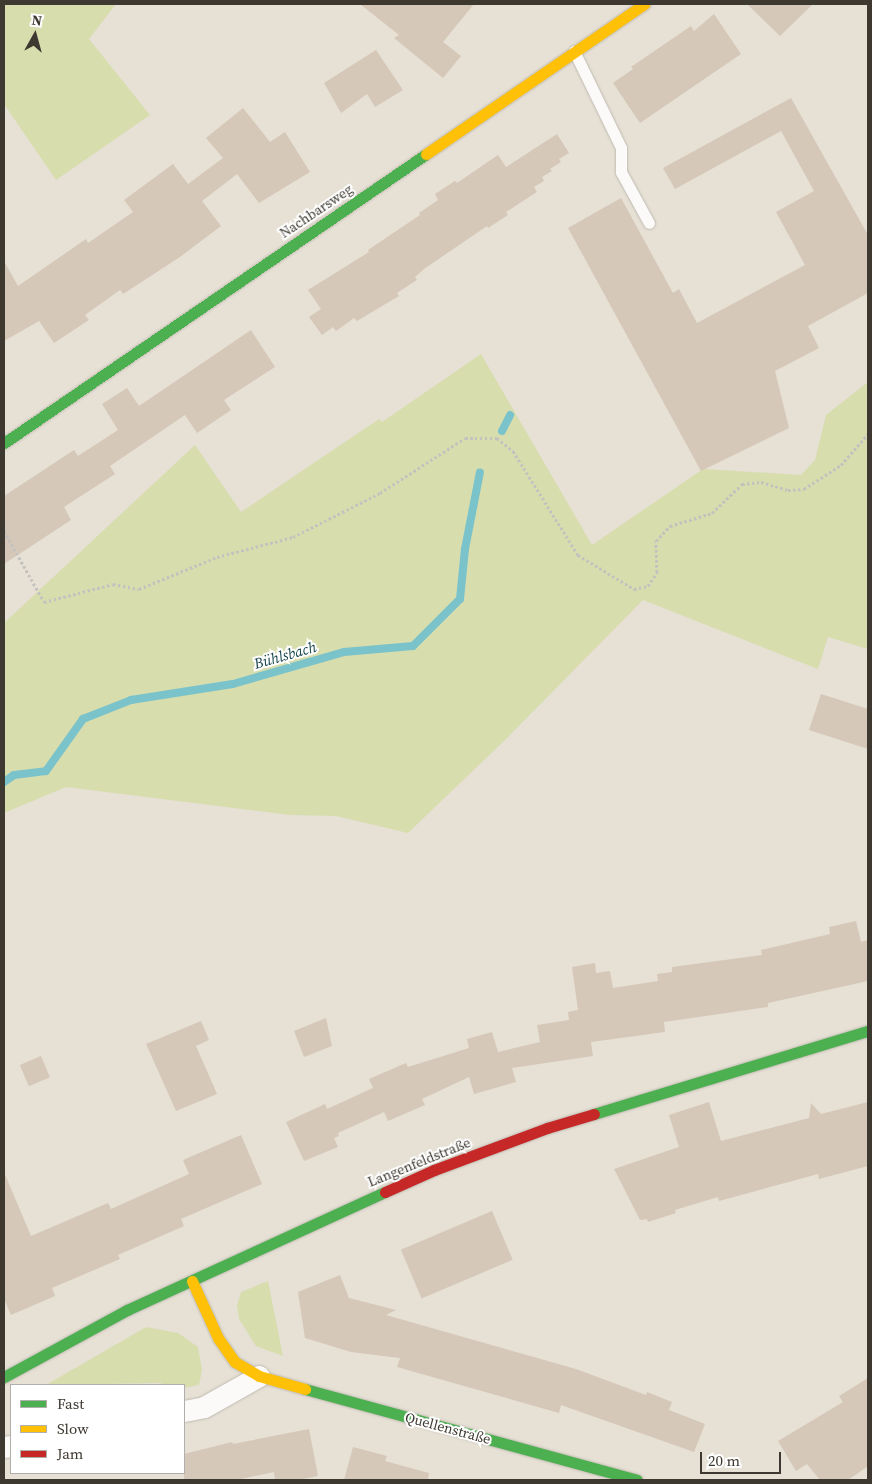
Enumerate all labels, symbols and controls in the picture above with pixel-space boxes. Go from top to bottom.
north arrow [10,10,60,60]
text: N [31,10,43,31]
street label: Nachbarsweg [276,181,356,241]
water label: Bühlsbach [252,638,318,672]
street label: Langenfeldstraße [365,1134,473,1190]
legend [10,1384,185,1474]
text: Fast [57,1393,84,1414]
street label: Quellenstraße [403,1409,493,1447]
text: Slow [57,1418,89,1439]
scale bar [702,1442,783,1474]
text: Jam [57,1443,83,1464]
text: 20 m [708,1450,740,1471]

